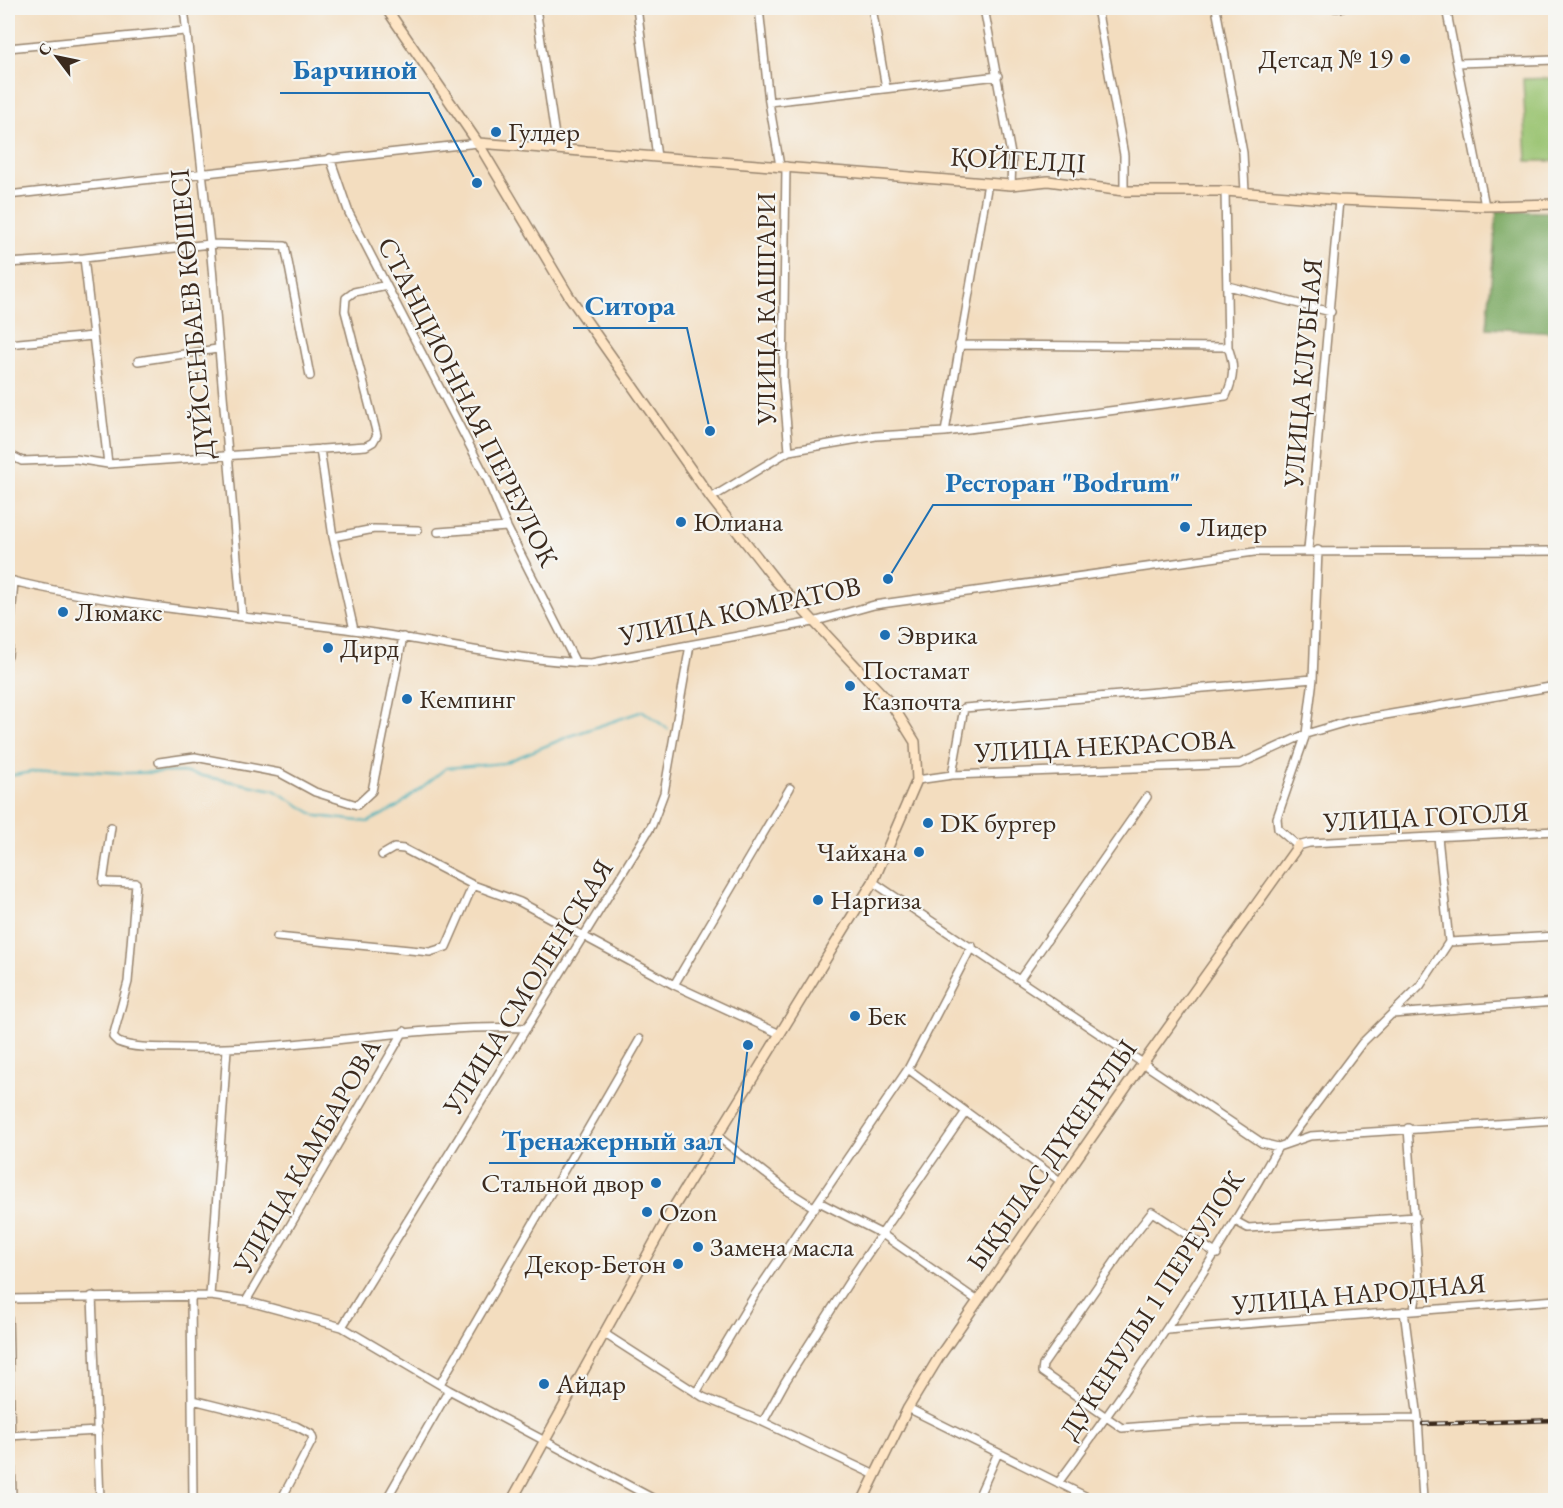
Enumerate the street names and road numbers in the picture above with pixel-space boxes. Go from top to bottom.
street label: ҚОЙГЕЛДІ [949,138,1087,181]
street label: ДҮЙСЕНБАЕВ КӨШЕСІ [161,167,222,461]
street label: УЛИЦА КАШГАРИ [748,192,783,426]
street label: СТАНЦИОННАЯ ПЕРЕУЛОК [370,231,567,573]
street label: УЛИЦА КЛУБНАЯ [1275,257,1330,490]
street label: УЛИЦА КОМРАТОВ [615,568,864,653]
street label: УЛИЦА НЕКРАСОВА [973,721,1236,770]
street label: УЛИЦА ГОГОЛЯ [1321,794,1530,839]
street label: УЛИЦА СМОЛЕНСКАЯ [434,852,621,1122]
street label: УЛИЦА КАМБАРОВА [224,1032,388,1280]
street label: ЫҚЫЛАС ДҮКЕНҰЛЫ [959,1032,1145,1277]
street label: ДУКЕНУЛЫ 1 ПЕРЕУЛОК [1051,1164,1252,1446]
street label: УЛИЦА НАРОДНАЯ [1230,1265,1487,1322]

